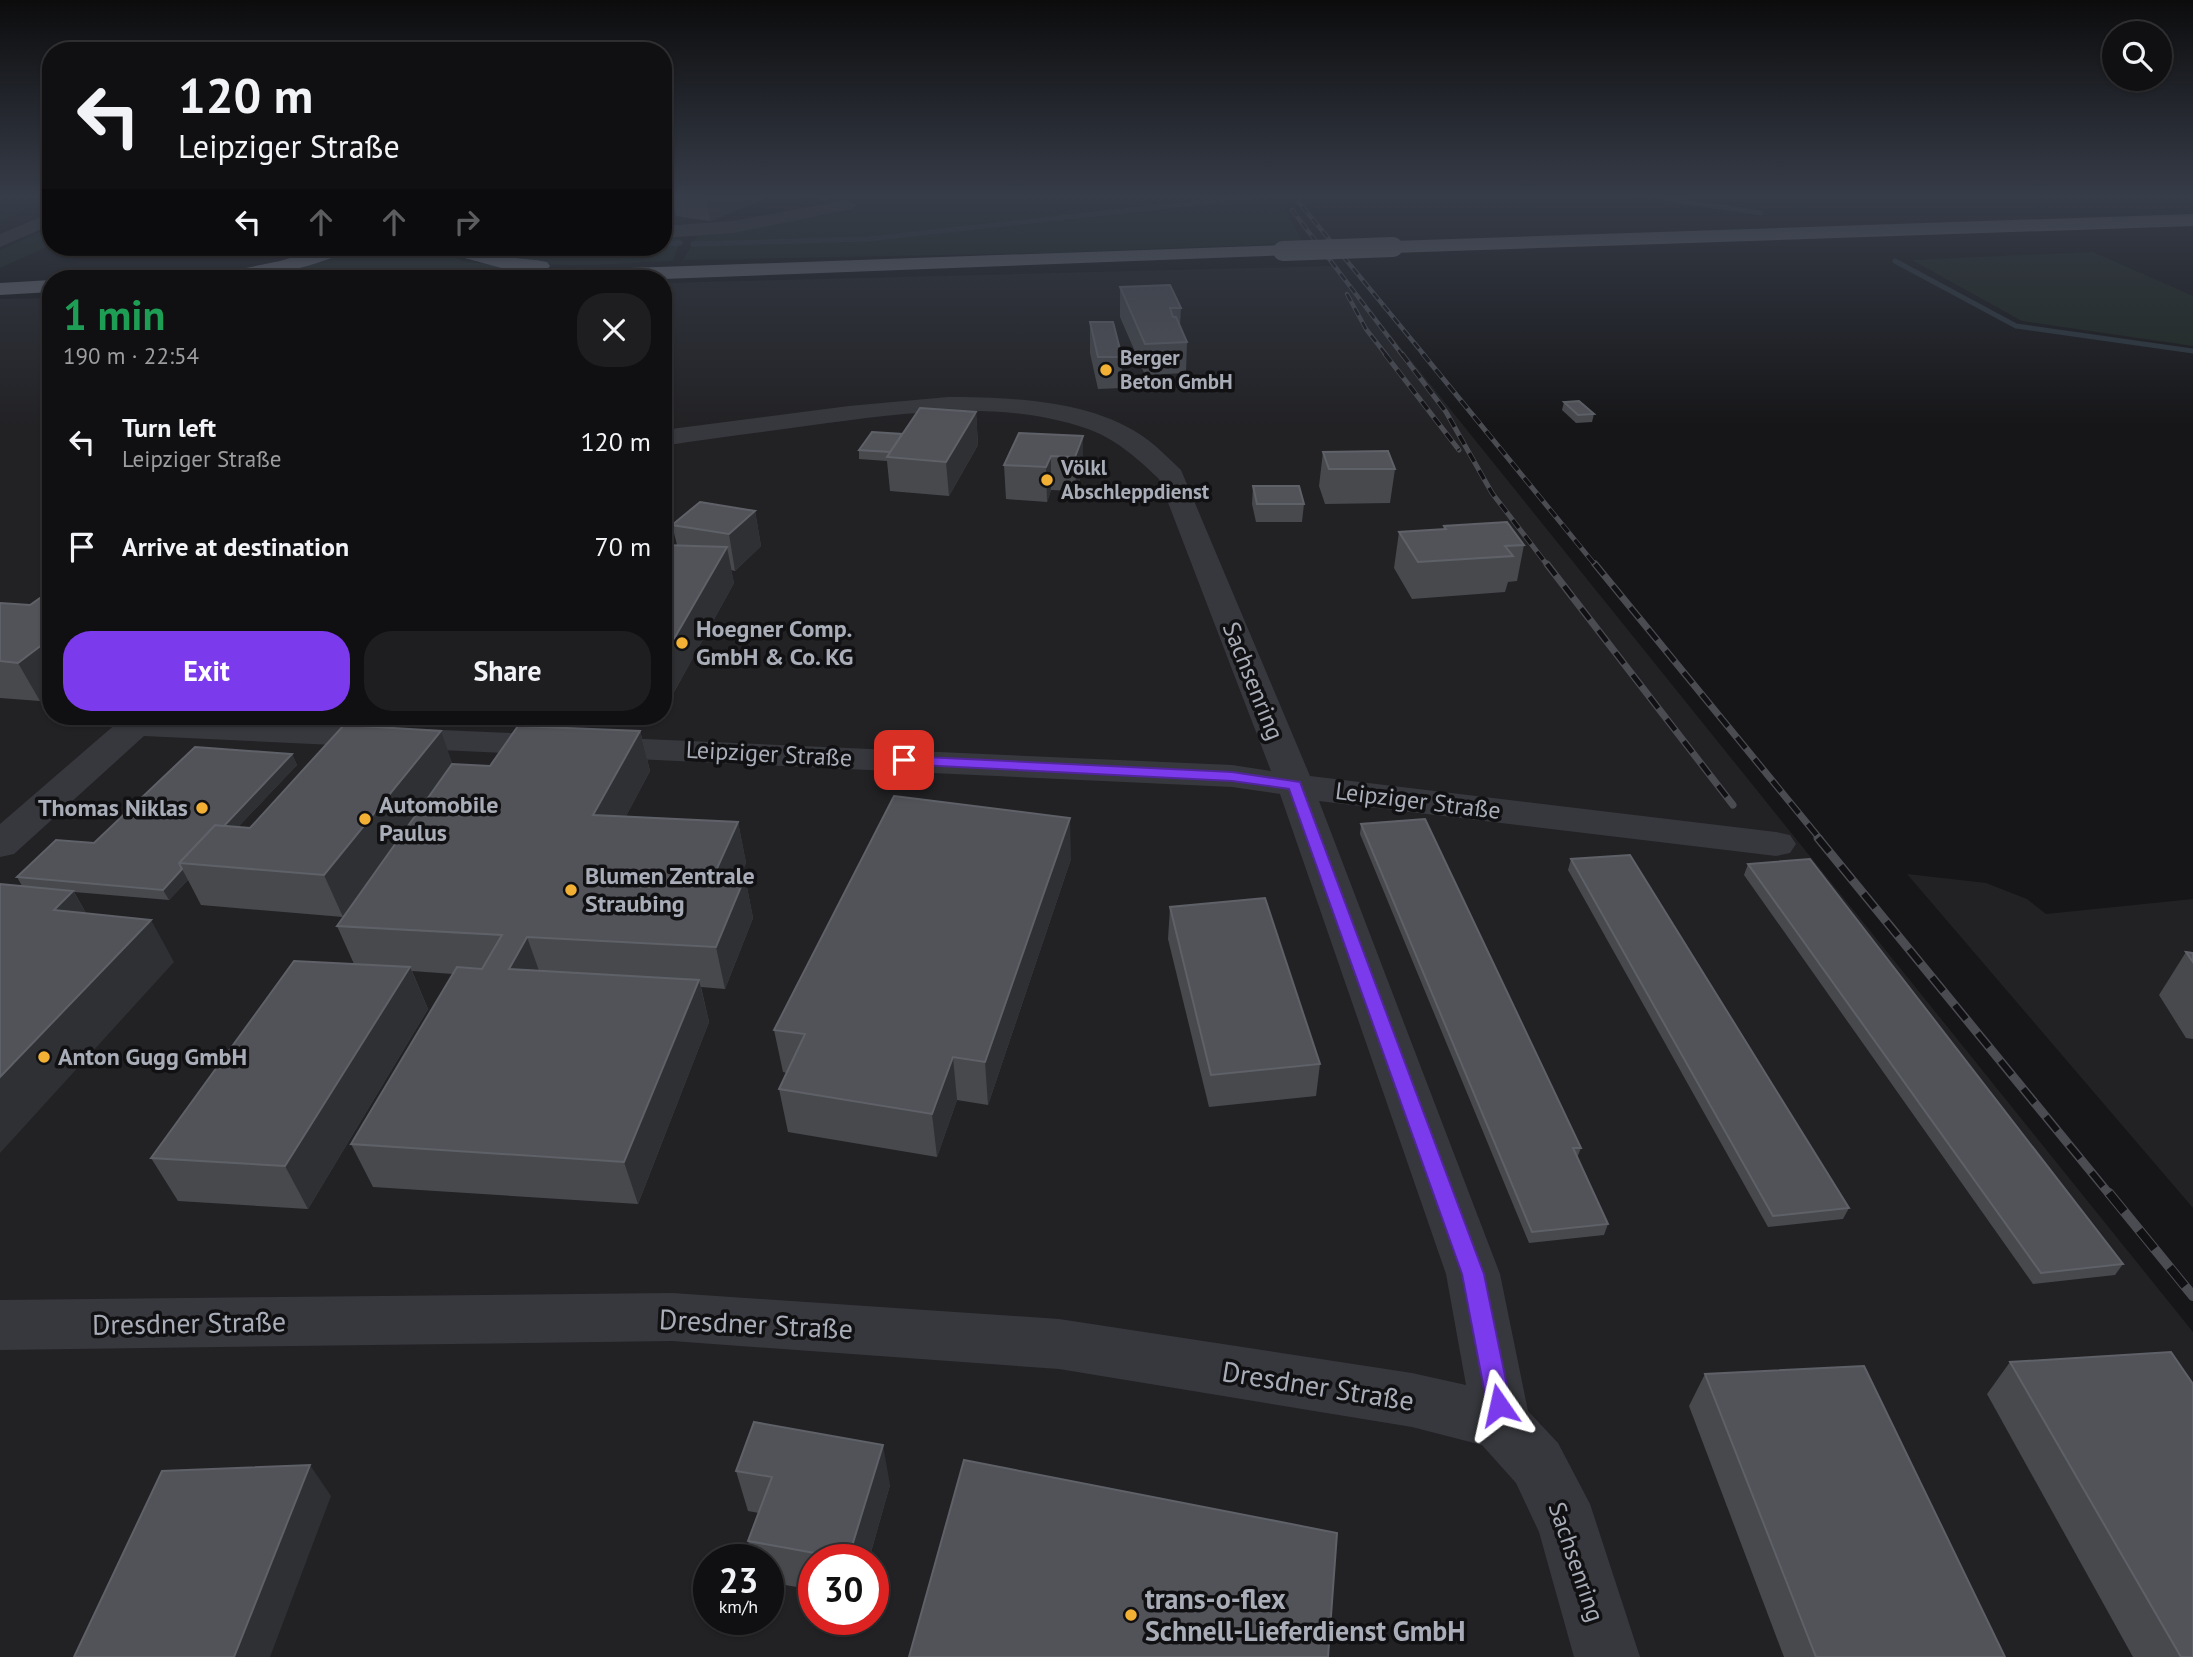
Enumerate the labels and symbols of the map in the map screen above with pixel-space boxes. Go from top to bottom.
place label: Berger Beton GmbH [1120,344,1233,395]
marker: Berger Beton GmbH [1098,362,1114,378]
place label: Völkl Abschleppdienst [1060,454,1210,505]
marker: Völkl Abschleppdienst [1039,472,1055,488]
place label: Hoegner Comp. GmbH & Co. KG [696,613,854,672]
street label: Sachsenring [1216,617,1291,744]
marker: Hoegner Comp. GmbH & Co. KG [674,635,690,651]
pin [874,730,934,790]
street label: Leipziger Straße [685,734,853,773]
street label: Leipziger Straße [1334,775,1503,826]
place label: Automobile Paulus [379,789,498,848]
place label: Thomas Niklas [38,792,188,823]
marker: Thomas Niklas [194,800,210,816]
marker: Automobile Paulus [357,811,373,827]
place label: Blumen Zentrale Straubing [585,860,755,919]
marker: Blumen Zentrale Straubing [563,882,579,898]
place label: Anton Gugg GmbH [58,1041,247,1072]
marker: Anton Gugg GmbH [36,1049,52,1065]
street label: Dresdner Straße [658,1300,854,1347]
street label: Dresdner Straße [92,1302,286,1343]
street label: Dresdner Straße [1219,1352,1417,1419]
position arrow [1462,1368,1536,1442]
street label: Sachsenring [1542,1498,1611,1626]
speed limit sign: 30 [798,1544,889,1635]
place label: trans-o-flex Schnell-Lieferdienst GmbH [1145,1580,1466,1649]
marker: trans-o-flex Schnell-Lieferdienst GmbH [1123,1607,1139,1623]

